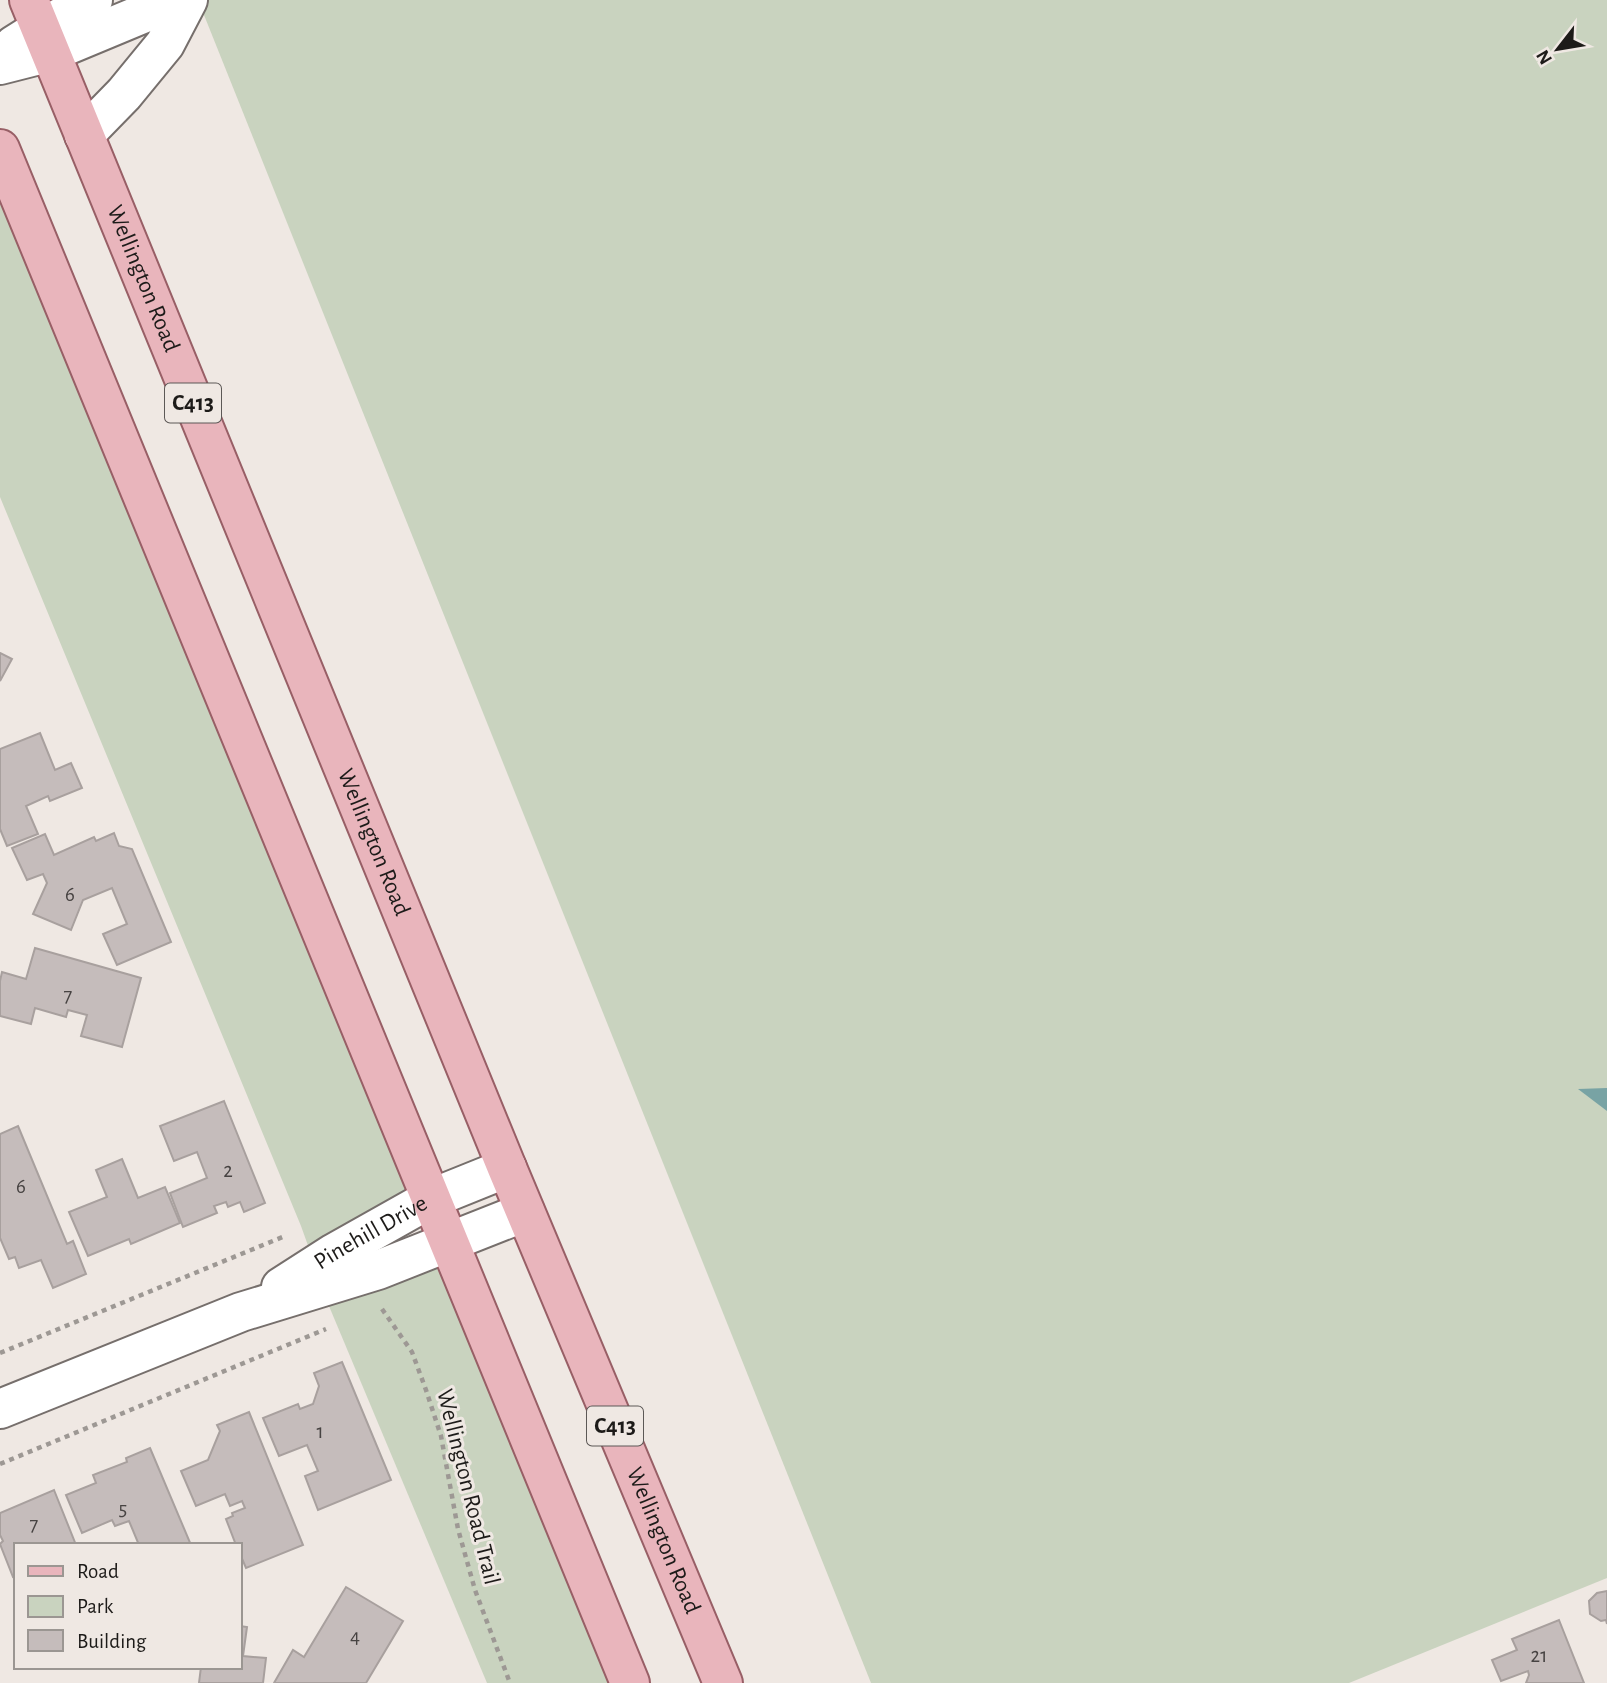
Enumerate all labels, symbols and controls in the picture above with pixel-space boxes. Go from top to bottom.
north arrow [1523,14,1593,84]
text: N [1533,46,1556,68]
street label: Wellington Road [102,202,184,355]
road number: C413 [165,384,221,422]
street label: Wellington Road [333,765,414,919]
house number: 6 [65,884,75,905]
house number: 7 [64,985,73,1006]
house number: 2 [223,1160,233,1181]
house number: 6 [16,1176,26,1197]
street label: Pinehill Drive [310,1191,431,1274]
street label: Wellington Road Trail [432,1387,504,1587]
road number: C413 [587,1406,643,1446]
house number: 1 [316,1421,324,1442]
street label: Wellington Road [622,1464,705,1617]
house number: 5 [119,1498,127,1519]
house number: 7 [30,1514,39,1535]
legend [14,1543,242,1669]
text: Road [77,1561,119,1582]
text: Park [77,1596,114,1617]
house number: 4 [350,1626,360,1647]
text: Building [77,1631,147,1652]
house number: 21 [1531,1645,1547,1666]

